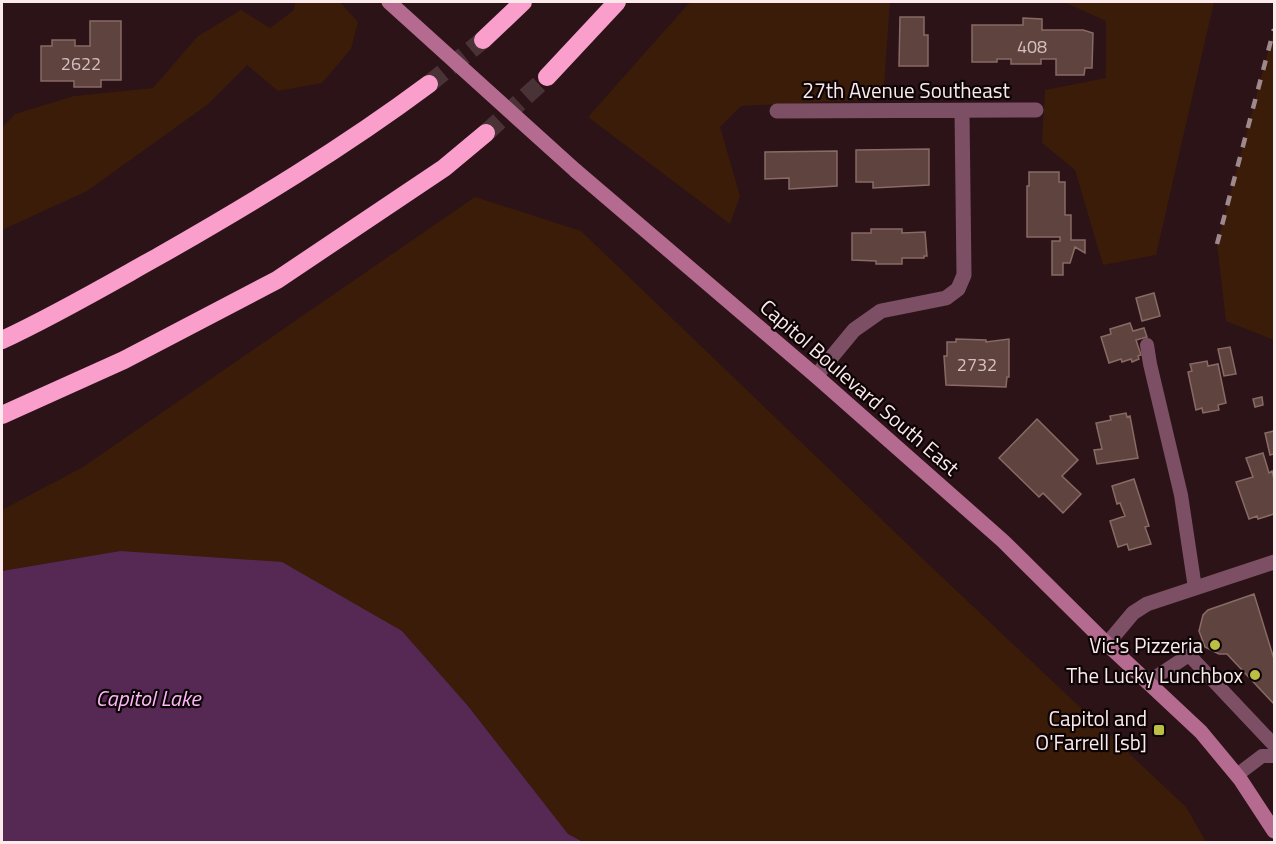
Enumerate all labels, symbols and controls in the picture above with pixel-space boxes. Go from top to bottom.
house number: 408 [1017,33,1047,60]
house number: 2622 [61,50,101,77]
street label: 27th Avenue Southeast [802,74,1010,106]
street label: Capitol Boulevard South East [753,291,967,483]
house number: 2732 [957,351,997,378]
place label: Vic's Pizzeria [1089,629,1203,661]
marker: Vic's Pizzeria [1208,638,1222,652]
place label: The Lucky Lunchbox [1066,659,1243,691]
marker: The Lucky Lunchbox [1248,668,1262,682]
water label: Capitol Lake [96,681,202,715]
place label: Capitol and O'Farrell [sb] [1035,702,1147,758]
marker: Capitol and O'Farrell [sb] [1152,723,1166,737]

